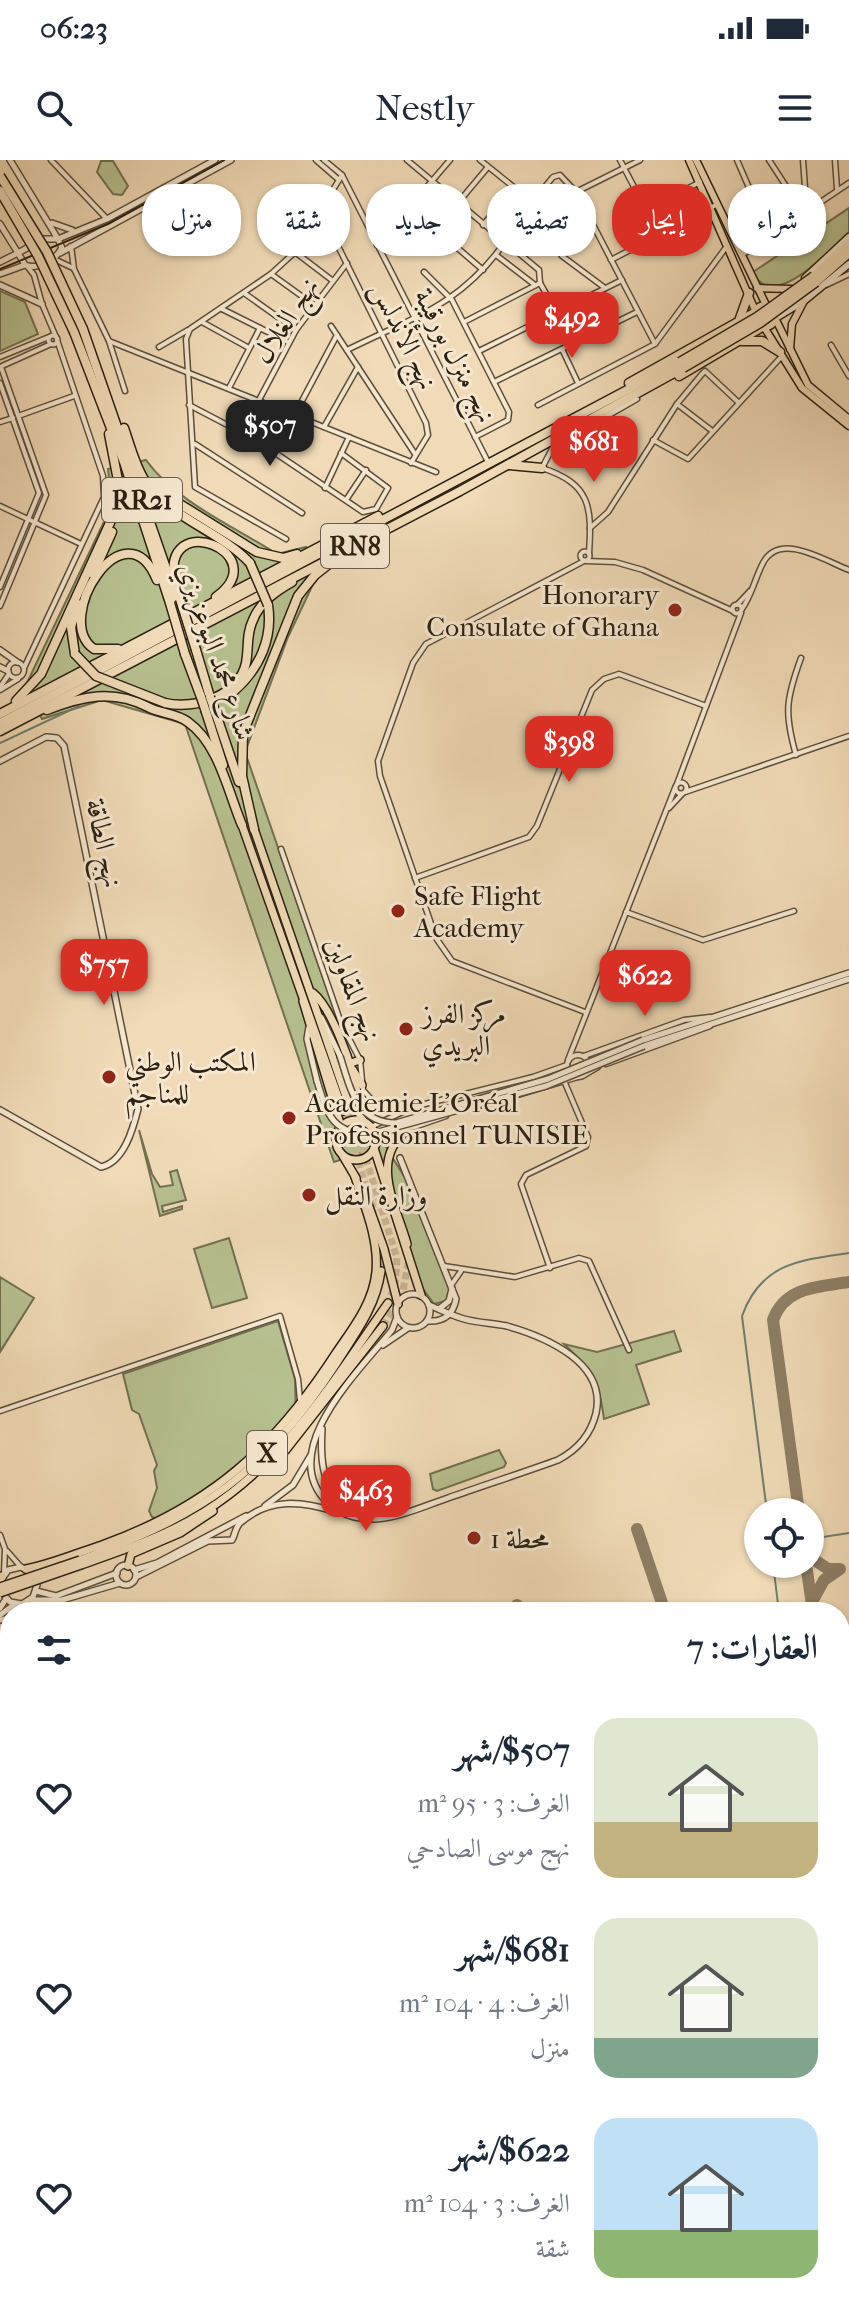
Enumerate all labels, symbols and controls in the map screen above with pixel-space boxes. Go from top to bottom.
text: 06:23 [40,11,108,46]
icon: search [32,86,76,130]
icon: menu [773,86,817,130]
text: Nestly [375,87,474,129]
chip: منزل [142,184,241,256]
chip: شقة [257,184,350,256]
chip: جديد [366,184,471,256]
chip: تصفية [487,184,596,256]
chip: إيجار [612,184,712,256]
chip: شراء [728,184,826,256]
street label: نهج الغلال [245,271,332,374]
street label: نهج الأندلس [357,275,447,398]
street label: نهج منزل بورقيبة [400,282,504,432]
pin: $492 [525,292,619,360]
text: $492 [544,302,600,333]
pin: $507 [223,400,317,468]
text: $507 [244,410,296,441]
pin: $681 [547,416,641,484]
text: $681 [569,426,619,457]
road number: RR21 [102,478,182,522]
road number: RN8 [321,524,389,568]
street label: شارع محمد البوعزيزي [164,558,262,746]
place label: Honorary Consulate of Ghana [426,578,660,643]
marker: Honorary Consulate of Ghana [666,601,684,619]
pin: $398 [522,716,616,784]
text: $398 [543,726,595,757]
street label: نهج الطاقة [71,795,130,892]
place label: Safe Flight Academy [413,879,542,944]
marker: Safe Flight Academy [389,902,407,920]
street label: نهج المقاولين [311,932,388,1049]
pin: $757 [57,939,151,1007]
text: $757 [79,949,129,980]
pin: $622 [598,950,692,1018]
text: $622 [617,960,673,991]
place label: مركز الفرز البريدي [419,997,506,1068]
marker: مركز الفرز البريدي [397,1020,415,1038]
place label: المكتب الوطني للمناجم [125,1045,256,1120]
marker: المكتب الوطني للمناجم [100,1068,118,1086]
place label: Academie L'Oréal Professionnel TUNISIE [304,1086,588,1151]
marker: Academie L'Oréal Professionnel TUNISIE [280,1109,298,1127]
place label: وزارة النقل [325,1179,427,1215]
marker: وزارة النقل [300,1186,318,1204]
road number: X [247,1431,287,1475]
pin: $463 [319,1465,413,1533]
text: $463 [339,1475,393,1506]
map controls [744,1498,824,1578]
button: locate [744,1498,824,1578]
place label: محطة 1 [490,1522,549,1555]
marker: محطة 1 [465,1529,483,1547]
text: العقارات: 7 [687,1627,818,1667]
icon: filters [32,1628,76,1672]
text: $507/شهر [454,1730,570,1770]
icon: home [658,1750,754,1846]
icon: heart [32,1776,76,1820]
text: الغرف: 3 · 95 m² [417,1788,570,1819]
text: نهج موسى الصادحي [406,1833,570,1864]
text: $681/شهر [456,1930,570,1970]
icon: home [658,1950,754,2046]
icon: heart [32,1976,76,2020]
text: الغرف: 4 · 104 m² [399,1988,570,2019]
text: منزل [530,2033,570,2064]
text: $622/شهر [451,2130,570,2170]
icon: home [658,2150,754,2246]
icon: heart [32,2176,76,2220]
text: الغرف: 3 · 104 m² [404,2188,570,2219]
text: شقة [536,2233,570,2264]

